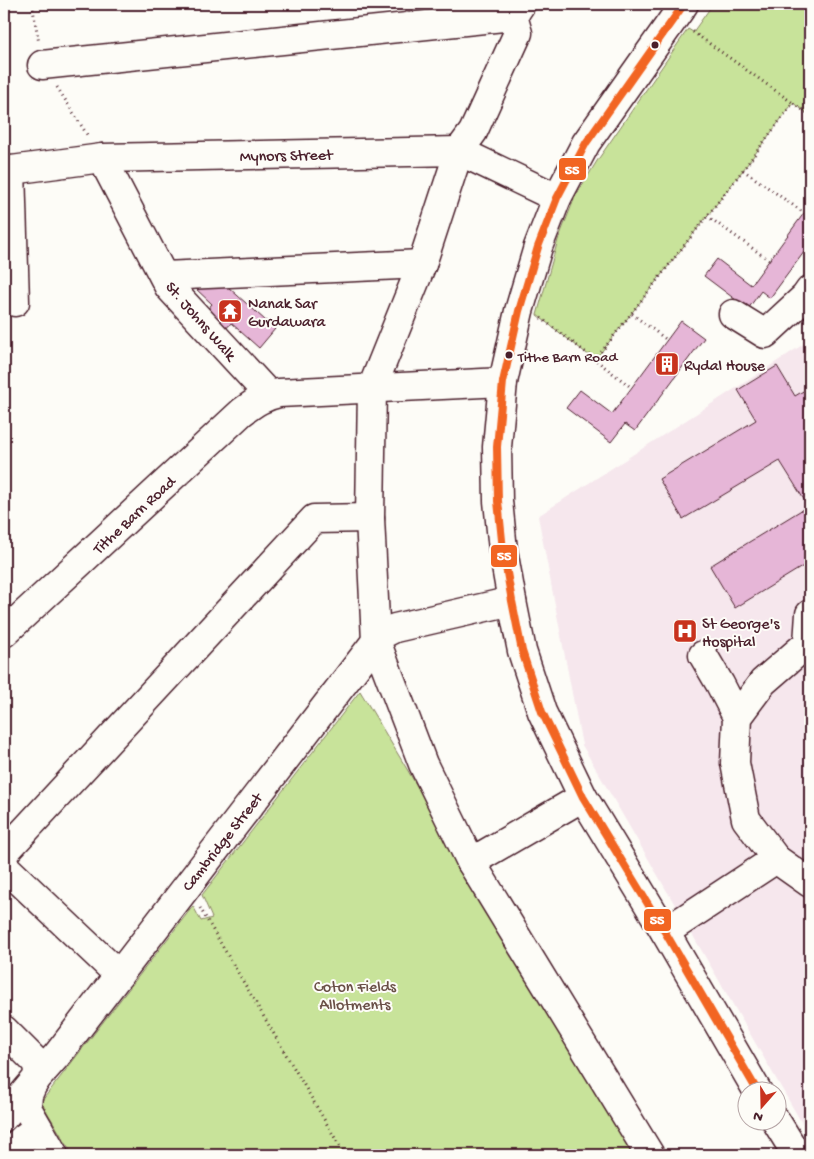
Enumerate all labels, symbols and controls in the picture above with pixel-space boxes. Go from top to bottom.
unlabelled marker [650,40,660,50]
street label: Mynors Street [239,147,334,168]
line badge: 55 [558,157,587,181]
text: 55 [565,163,580,180]
street label: St. Johns Walk [160,279,240,367]
place label: Nanak Sar Gurdawara [248,296,326,333]
temple icon: Nanak Sar Gurdawara [217,298,243,324]
place label: Tithe Barn Road [517,349,618,367]
marker: Tithe Barn Road [504,350,514,360]
building icon: Rydal House [654,351,680,377]
place label: Rydal House [684,358,766,377]
street label: Tithe Barn Road [89,472,182,560]
line badge: 55 [490,544,518,568]
text: 55 [497,549,512,566]
place label: St George's Hospital [702,616,780,653]
hospital icon: St George's Hospital [672,618,698,644]
street label: Cambridge Street [179,789,269,896]
line badge: 55 [643,908,672,932]
text: 55 [650,913,665,930]
park label: Coton Fields Allotments [314,979,397,1016]
north arrow [736,1082,786,1132]
text: N [751,1106,766,1125]

